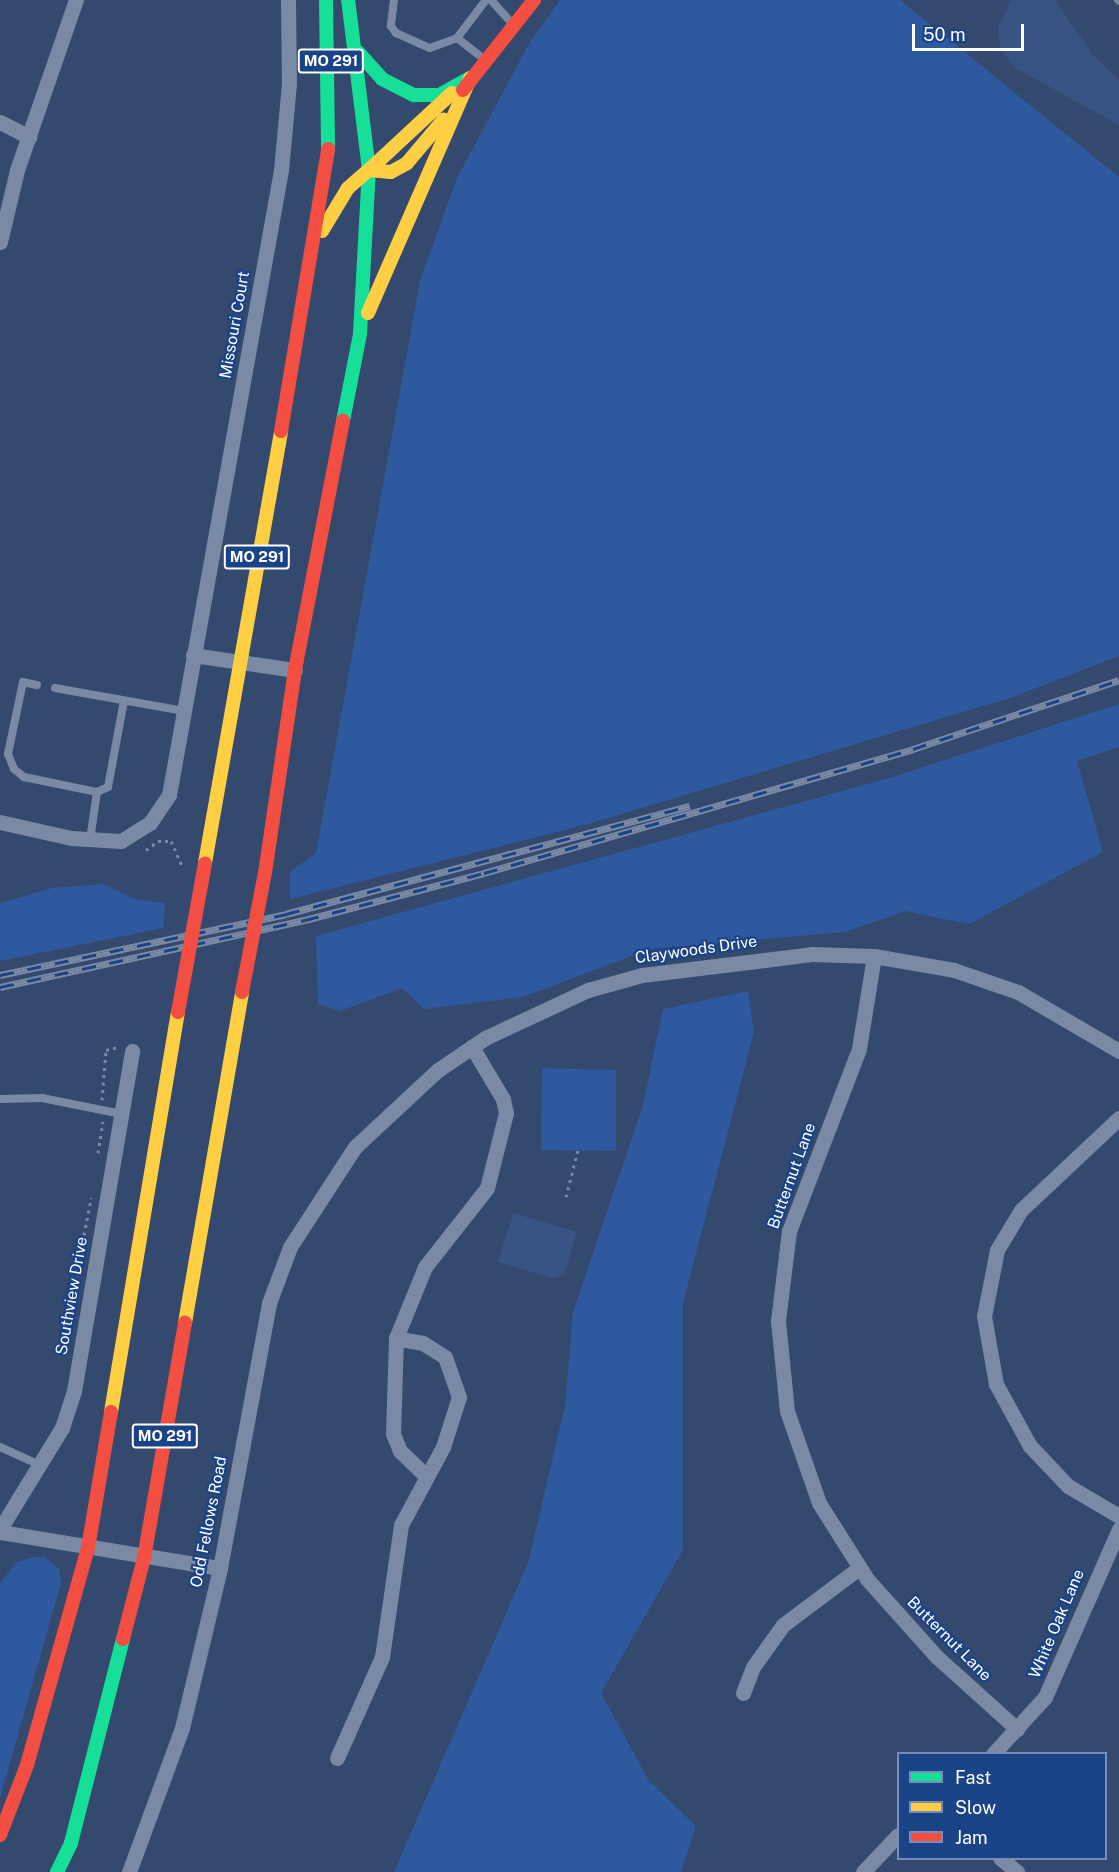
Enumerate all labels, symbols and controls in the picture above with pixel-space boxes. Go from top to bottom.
scale bar [915,12,1028,50]
text: 50 m [923,24,966,45]
road number: MO 291 [296,49,366,73]
street label: Missouri Court [216,270,254,380]
road number: MO 291 [222,545,292,569]
street label: Claywoods Drive [634,932,758,968]
street label: Butternut Lane [764,1120,820,1232]
street label: Southview Drive [52,1235,92,1357]
road number: MO 291 [130,1424,200,1448]
street label: Odd Fellows Road [187,1455,231,1589]
street label: White Oak Lane [1025,1566,1089,1682]
street label: Butternut Lane [903,1593,995,1685]
legend [897,1752,1107,1860]
text: Fast [955,1767,991,1788]
text: Slow [955,1797,996,1818]
text: Jam [955,1827,988,1848]

